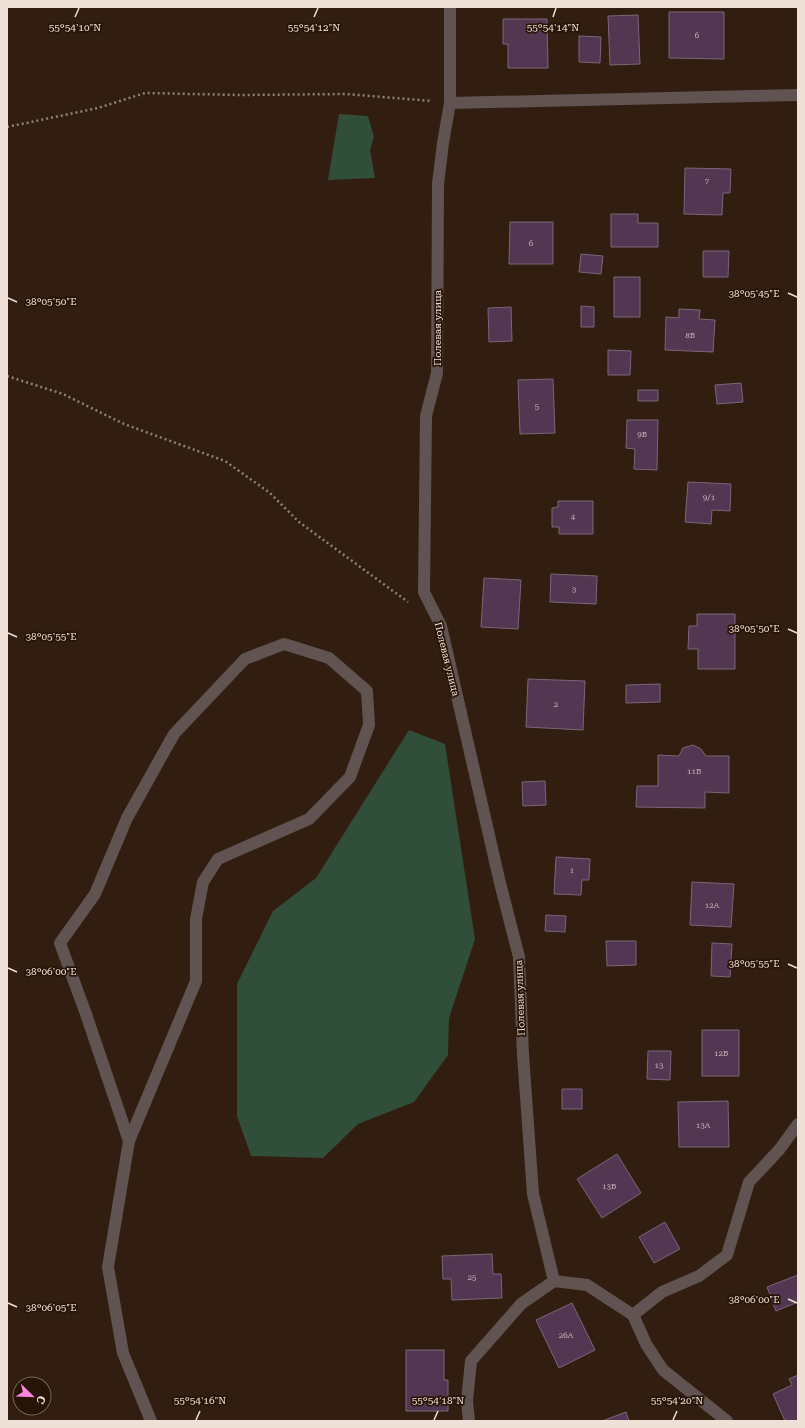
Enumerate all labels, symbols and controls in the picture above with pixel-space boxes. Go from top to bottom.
text: 55°54'10"N [49,22,101,33]
text: 55°54'12"N [288,22,340,33]
text: 55°54'14"N [527,22,579,33]
house number: 6 [695,31,700,40]
house number: 7 [705,177,710,186]
house number: 6 [529,239,534,248]
text: 38°05'45"E [728,288,780,299]
street label: Полевая улица [432,289,443,366]
text: 38°05'50"E [25,296,77,307]
house number: 8Б [685,331,695,340]
house number: 5 [535,402,540,411]
house number: 9Б [637,430,647,439]
house number: 9/1 [703,493,716,502]
house number: 4 [571,513,576,522]
house number: 3 [572,585,577,594]
street label: Полевая улица [432,621,462,698]
text: 38°05'50"E [728,623,780,634]
text: 38°05'55"E [25,631,77,642]
house number: 2 [554,700,559,709]
house number: 11Б [687,767,701,776]
house number: 1 [570,866,575,875]
house number: 12А [705,901,720,910]
text: 38°05'55"E [728,958,780,969]
street label: Полевая улица [513,959,527,1036]
text: 38°06'00"E [25,966,77,977]
house number: 12Б [714,1049,728,1058]
house number: 13 [655,1061,664,1070]
house number: 13А [696,1121,711,1130]
house number: 13Б [602,1182,616,1191]
house number: 25 [468,1273,477,1282]
text: 38°06'00"E [728,1294,780,1305]
text: 38°06'05"E [25,1302,77,1313]
house number: 26А [559,1331,574,1340]
north arrow [12,1376,52,1416]
text: С [33,1394,48,1406]
text: 55°54'16"N [174,1395,226,1406]
text: 55°54'18"N [412,1395,464,1406]
text: 55°54'20"N [651,1395,703,1406]

